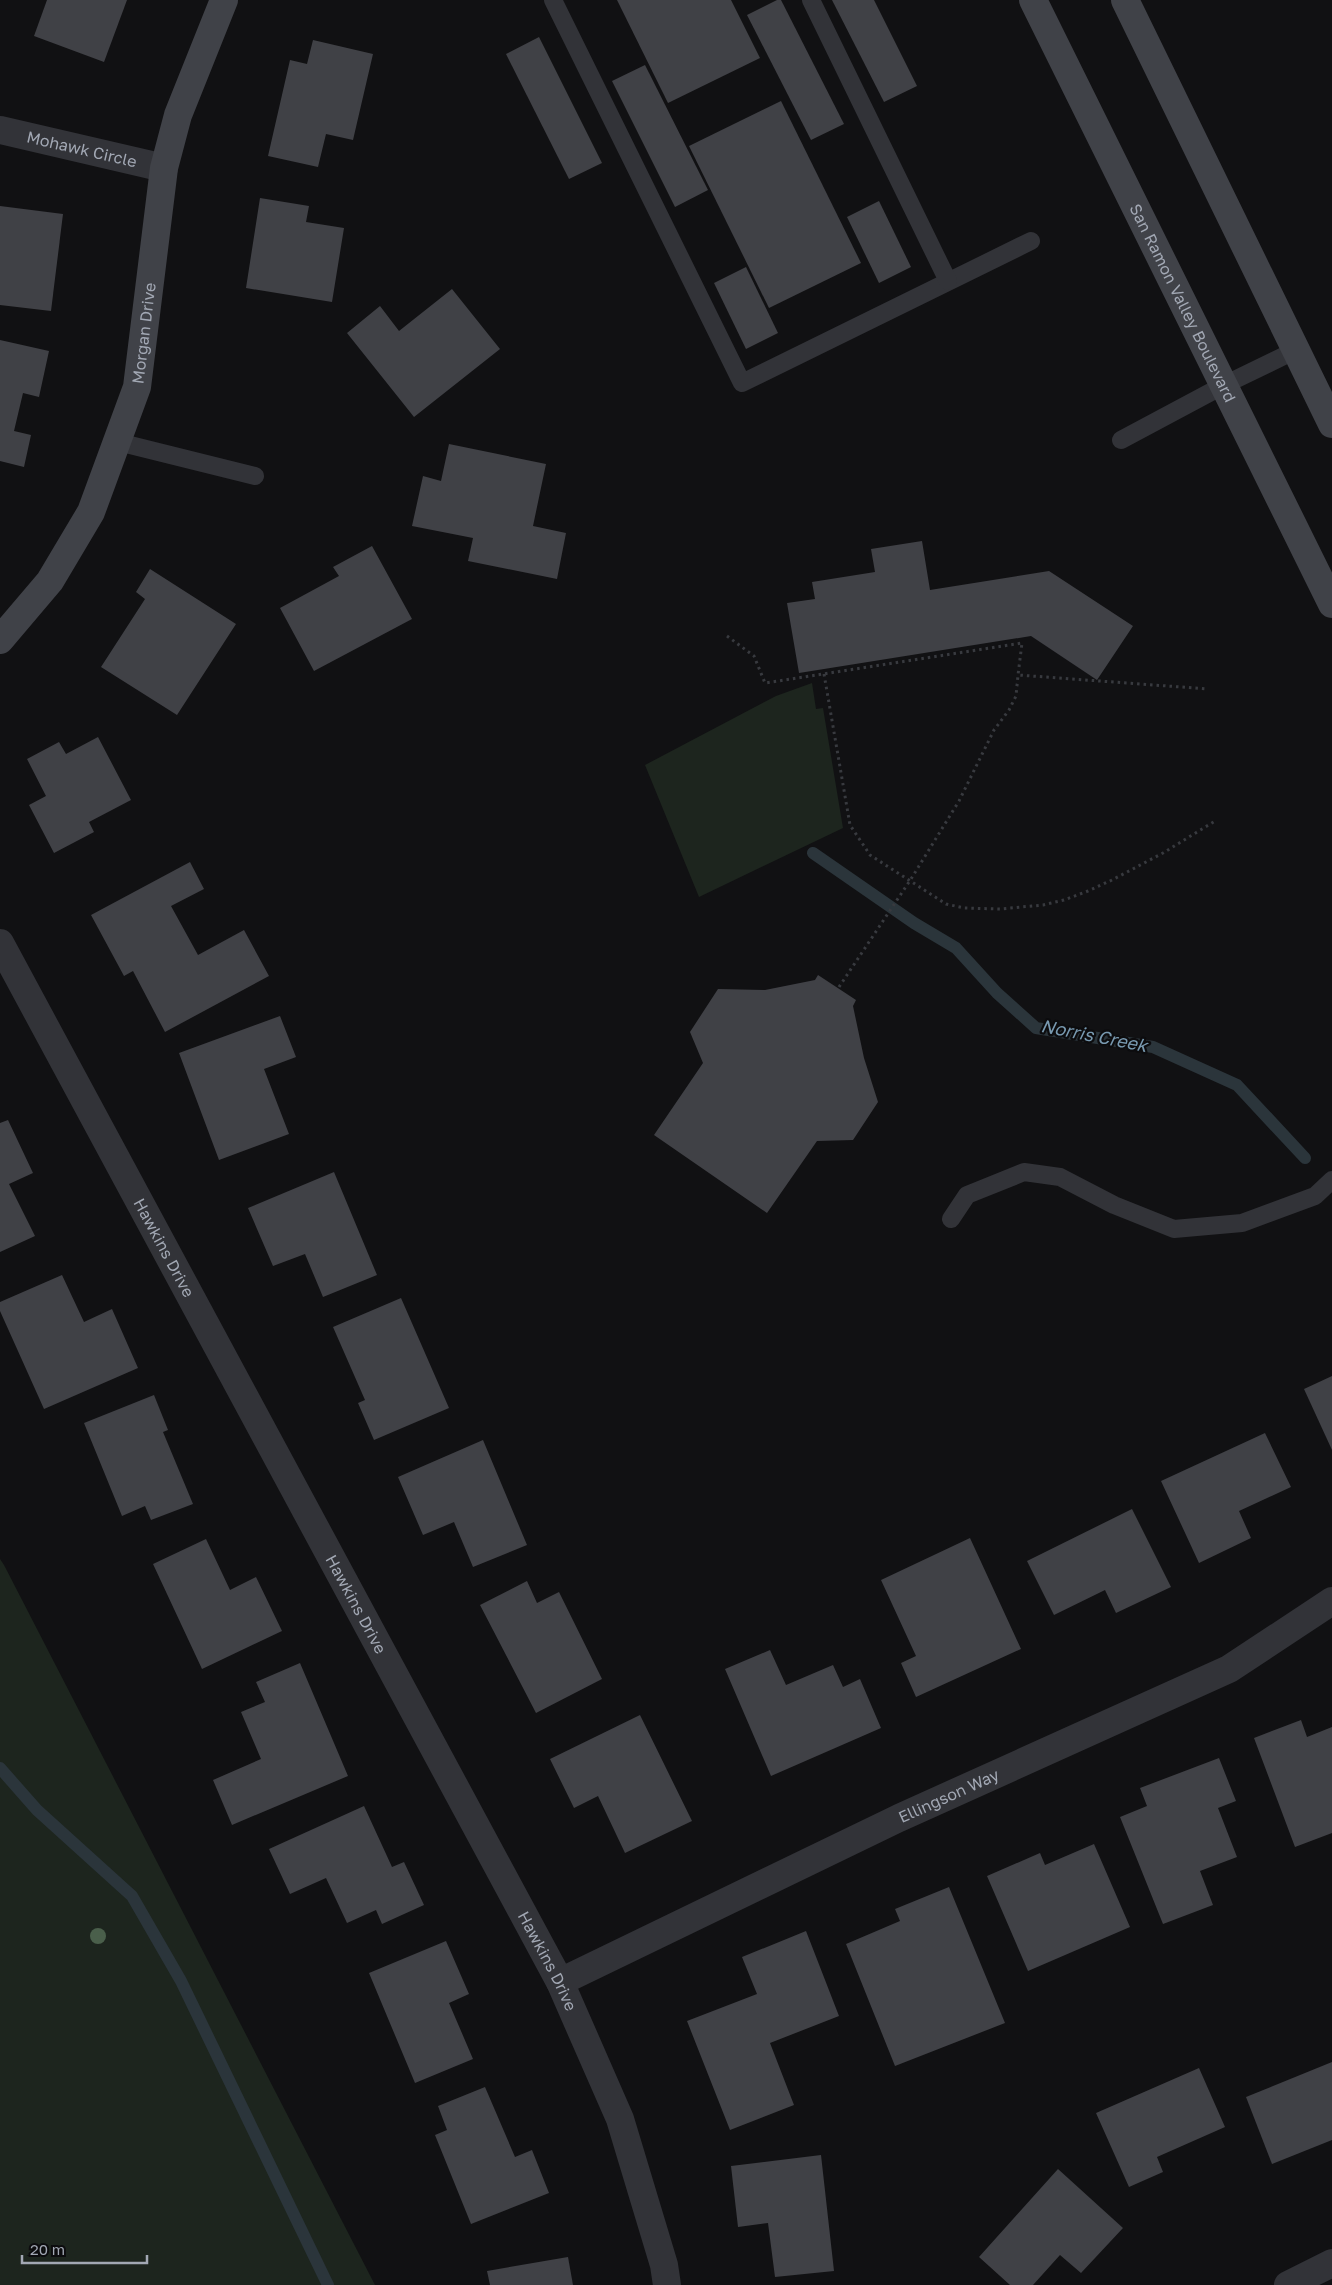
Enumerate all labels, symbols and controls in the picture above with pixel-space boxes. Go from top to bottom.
street label: Mohawk Circle [25,127,139,171]
street label: San Ramon Valley Boulevard [1125,200,1240,405]
street label: Morgan Drive [127,281,160,385]
water label: Norris Creek [1039,1014,1151,1056]
street label: Hawkins Drive [129,1195,199,1300]
street label: Hawkins Drive [322,1551,391,1657]
street label: Ellingson Way [895,1764,1002,1827]
street label: Hawkins Drive [514,1908,581,2014]
scale bar [22,2232,148,2264]
text: 20 m [30,2240,65,2258]

